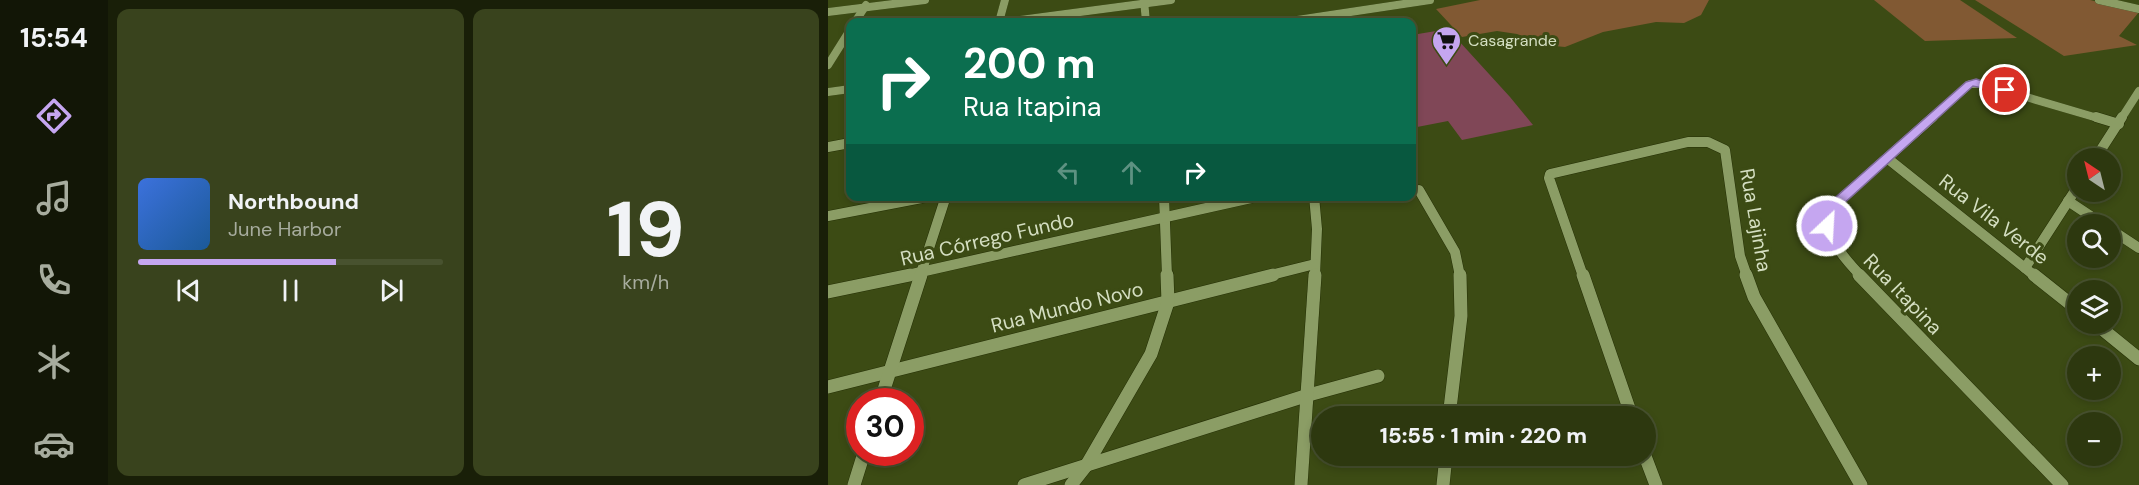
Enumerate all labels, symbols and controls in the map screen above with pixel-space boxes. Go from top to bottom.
text: 15:54 [20,20,88,55]
supermarket icon: Casagrande [1431,24,1463,66]
place label: Casagrande [1468,30,1557,51]
text: 200 m [963,36,1096,91]
icon: right [864,42,942,120]
pin [1979,64,2030,115]
icon: arrive [1988,73,2021,106]
text: Rua Itapina [963,89,1102,124]
icon: directions [33,95,75,137]
north arrow [2067,148,2121,202]
map controls [2067,148,2121,466]
icon: left [1052,156,1085,189]
icon: ahead [1115,156,1148,189]
icon: right [1178,156,1211,189]
street label: Rua Lajinha [1734,166,1778,274]
street label: Rua Vila Verde [1934,168,2054,270]
icon: music [33,177,75,219]
text: 19 [607,179,685,280]
text: Northbound [228,187,359,216]
position arrow [1795,194,1859,258]
street label: Rua Córrego Fundo [898,206,1076,272]
button: search [2067,214,2121,268]
text: June Harbor [228,216,341,242]
street label: Rua Itapina [1858,248,1948,340]
icon: phone [33,259,75,301]
text: km/h [622,269,669,295]
icon: previous [172,274,205,307]
icon: pause [274,274,307,307]
icon: next [375,274,408,307]
street label: Rua Mundo Novo [988,276,1146,338]
button: layers [2067,280,2121,334]
icon: climate [33,341,75,383]
button: + [2067,346,2121,400]
speed limit sign: 30 [846,388,924,466]
button: − [2067,412,2121,466]
text: 15:55 · 1 min · 220 m [1380,421,1587,450]
icon: car [33,423,75,465]

